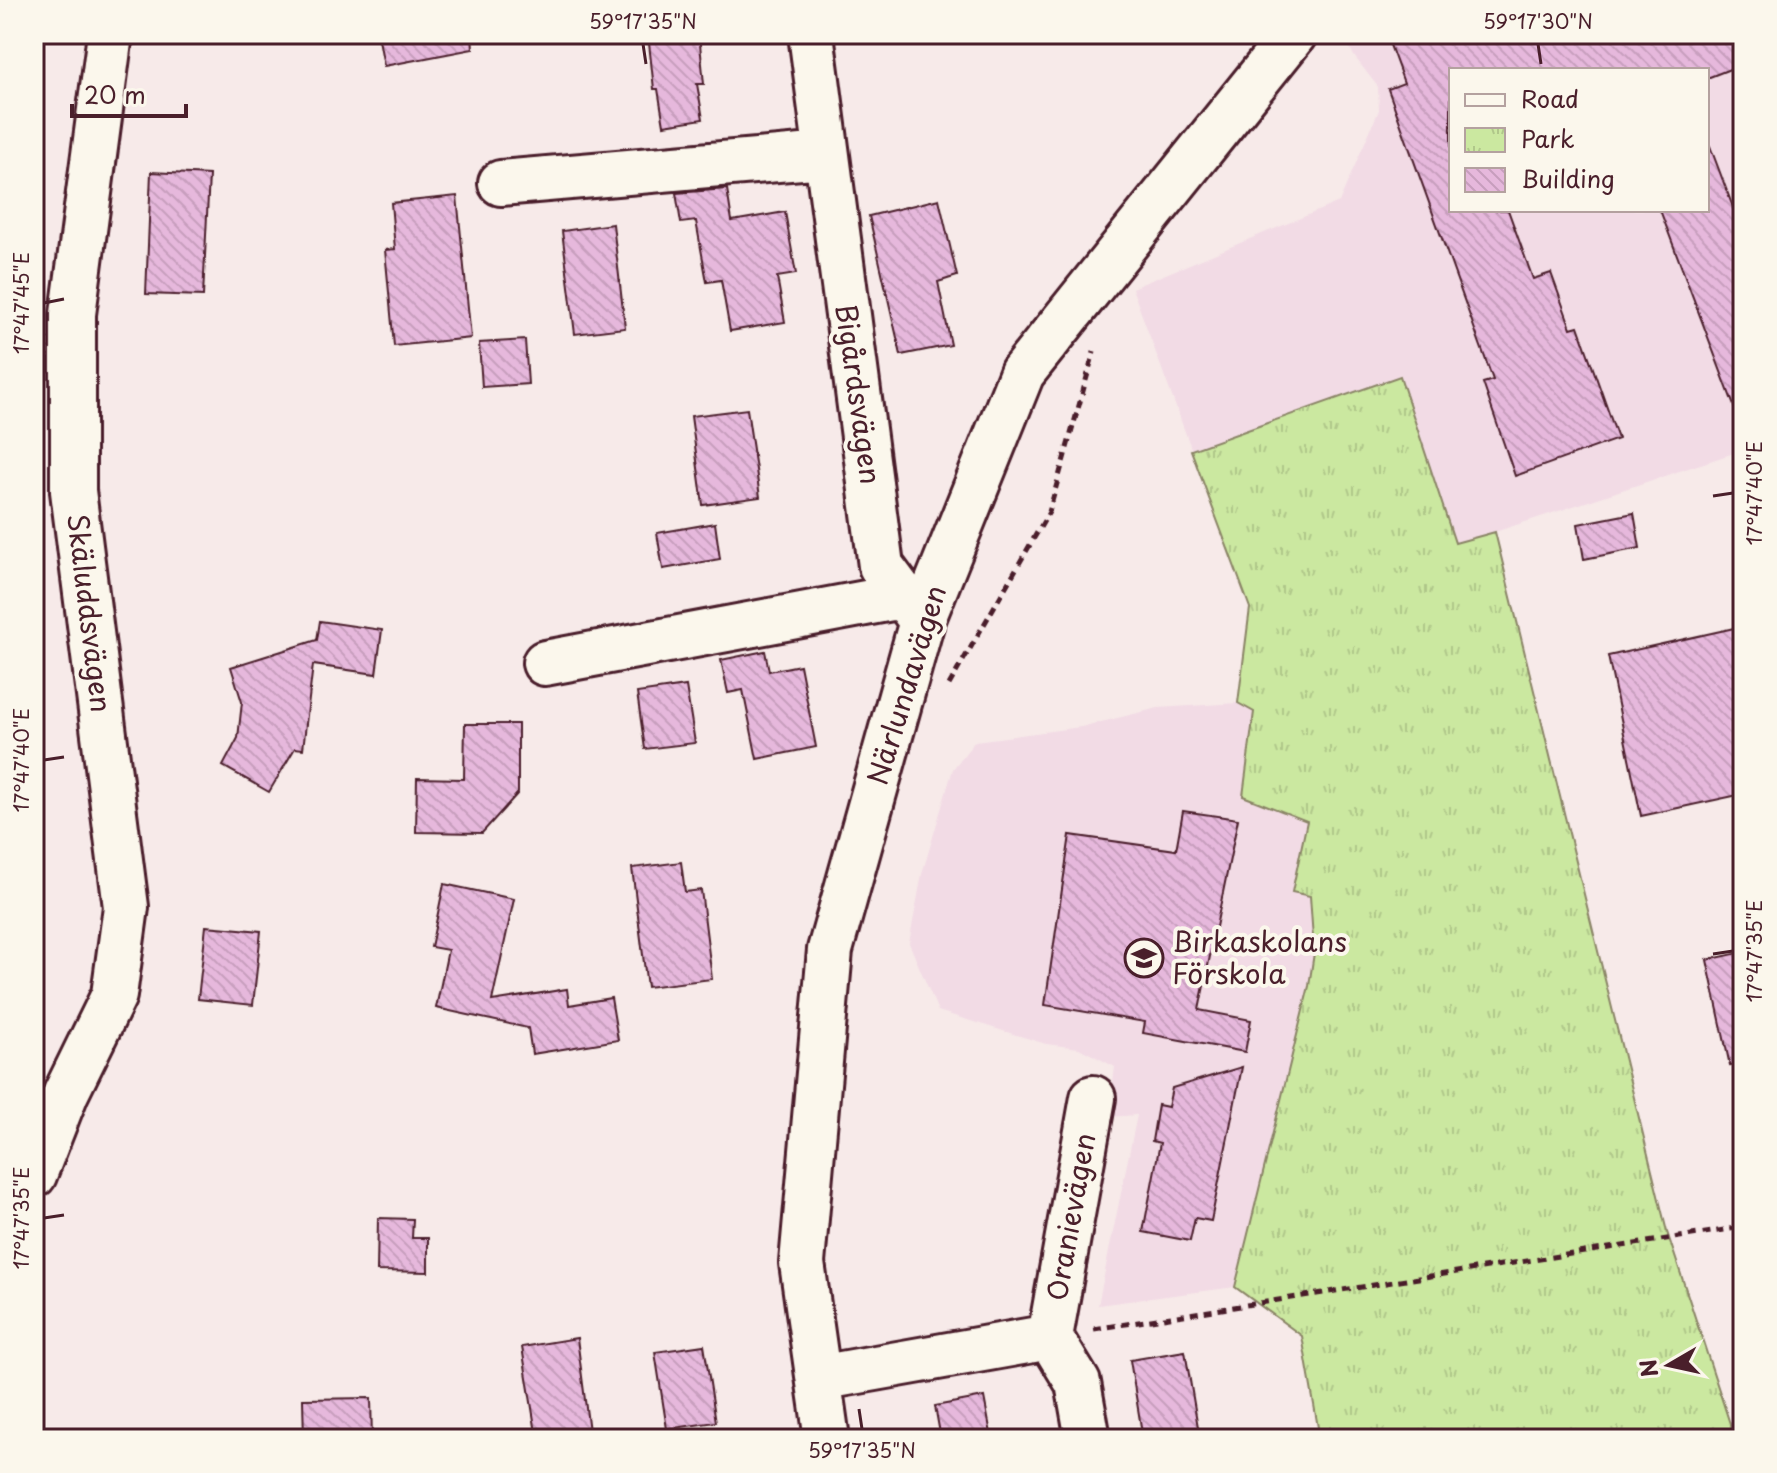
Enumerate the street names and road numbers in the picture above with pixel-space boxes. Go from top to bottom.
street label: Bigårdsvägen [826,301,893,487]
street label: Skäluddsvägen [57,511,124,715]
street label: Närlundavägen [855,579,956,790]
street label: Oranievägen [1034,1130,1105,1304]

